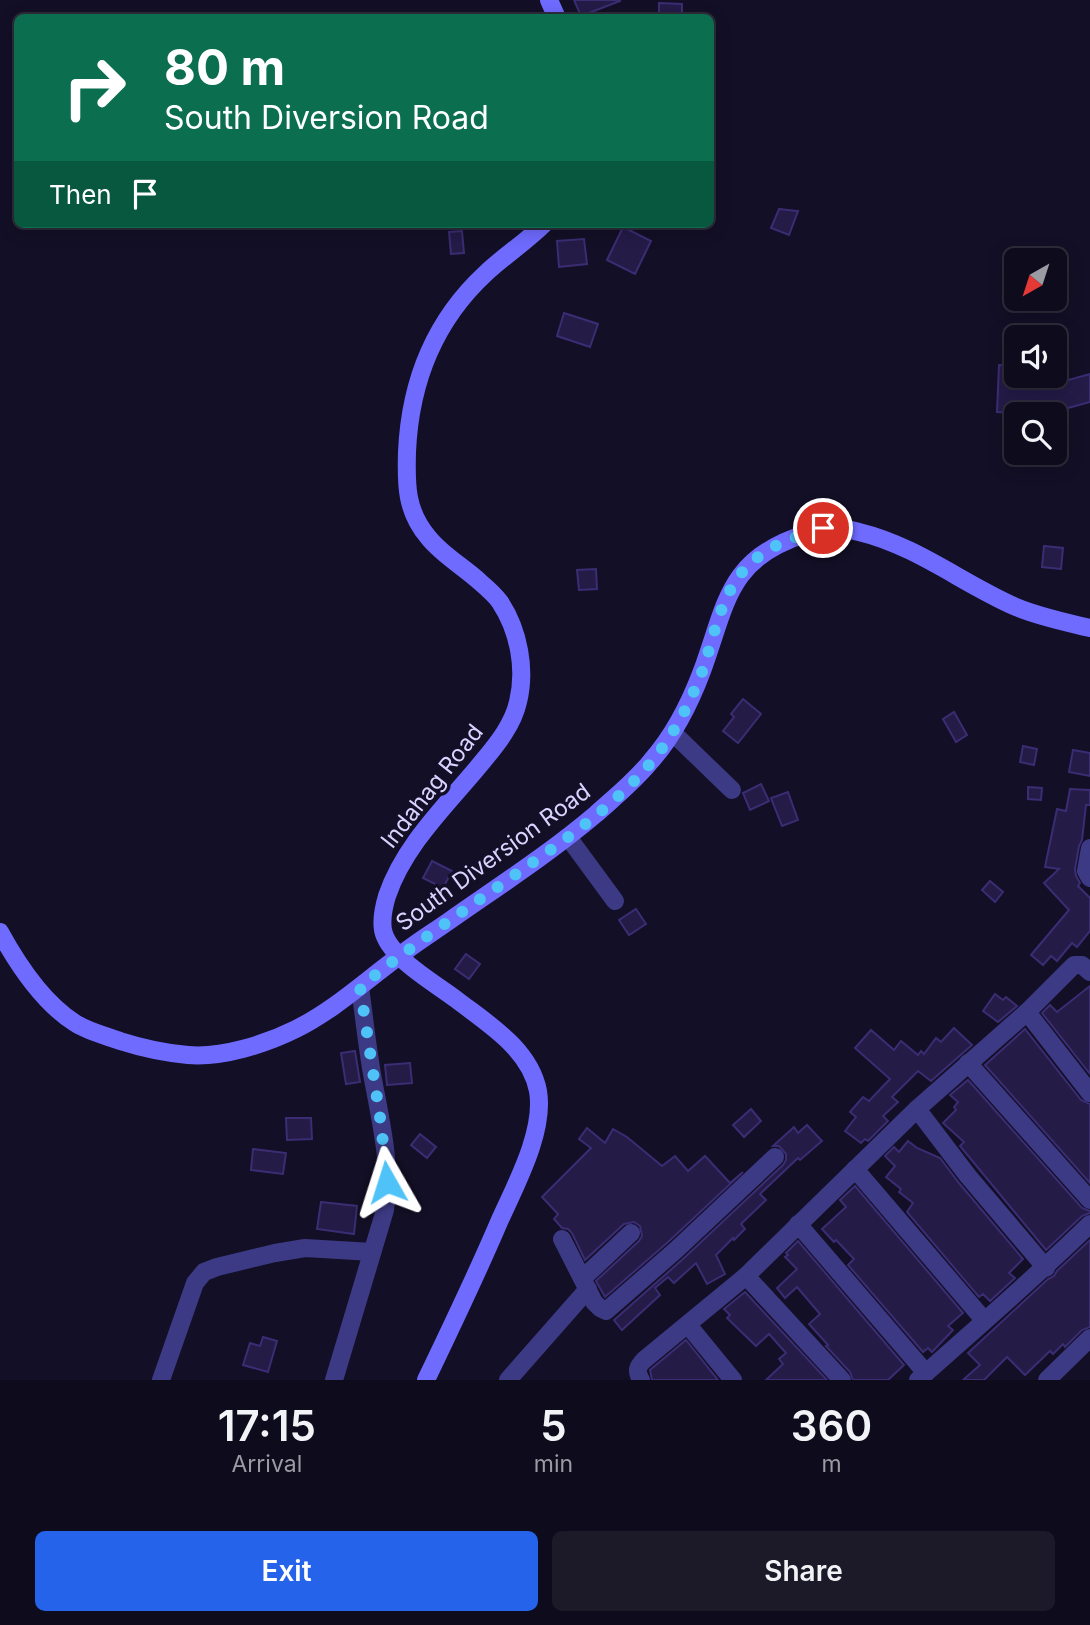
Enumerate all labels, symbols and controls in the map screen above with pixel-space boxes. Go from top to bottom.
text: 80 m [164,38,285,97]
icon: right [49,42,140,133]
text: South Diversion Road [164,98,489,137]
icon: arrive [126,175,164,213]
text: Then [49,179,112,210]
north arrow [1004,248,1068,312]
map controls [1004,248,1067,465]
button: sound [1004,325,1067,388]
button: search [1004,402,1067,465]
pin [793,498,853,558]
icon: arrive [804,509,842,547]
street label: Indahag Road [375,719,489,853]
street label: South Diversion Road [390,777,596,937]
position arrow [350,1145,424,1219]
text: 17:15 [218,1400,316,1451]
text: 5 [540,1400,567,1451]
text: 360 [791,1400,872,1451]
text: Arrival [231,1450,302,1478]
text: min [534,1450,573,1478]
text: m [821,1450,842,1478]
button: Exit [35,1531,538,1611]
button: Share [552,1531,1055,1611]

